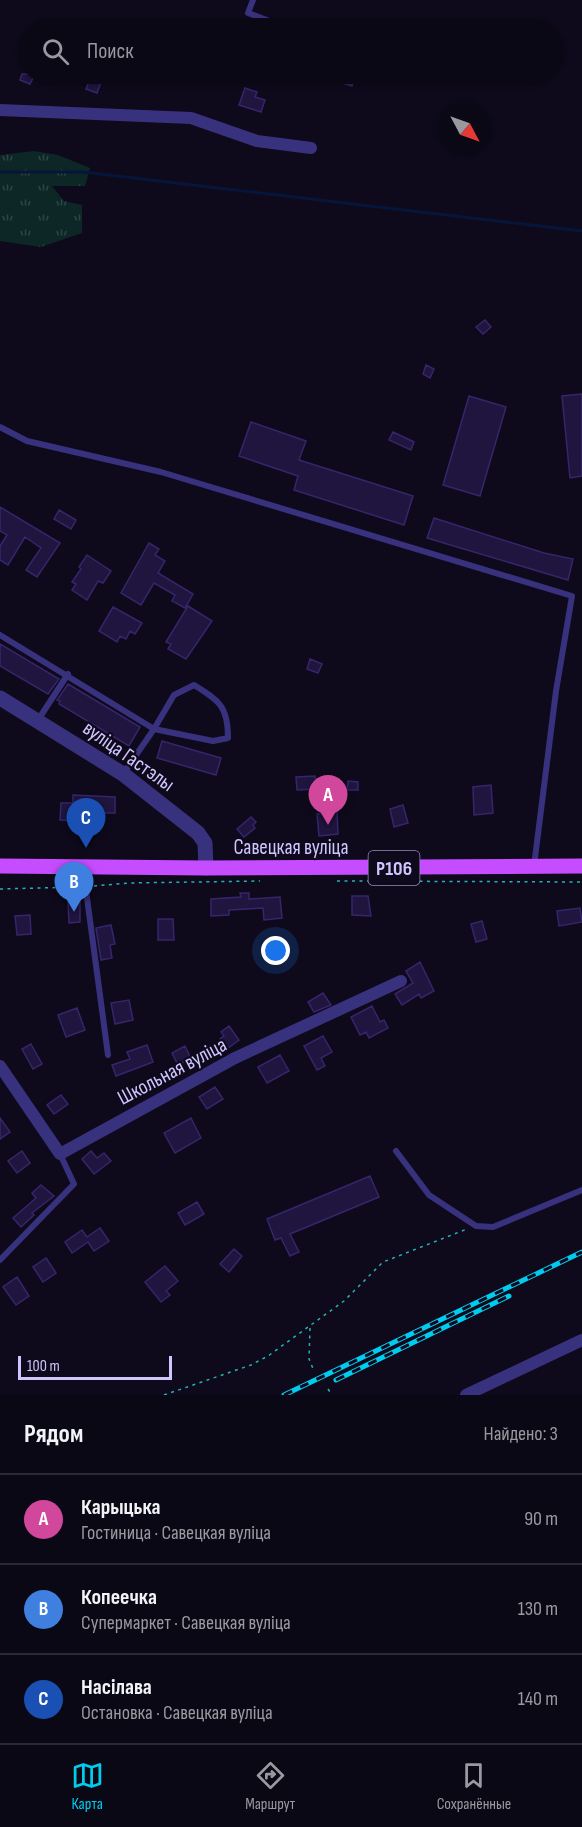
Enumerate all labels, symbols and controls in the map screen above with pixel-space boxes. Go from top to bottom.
search box [18,18,564,84]
icon: search [39,35,72,68]
text: Поиск [87,38,133,65]
north arrow [438,102,492,156]
street label: вуліца Гастэлы [78,716,179,797]
pin: A [308,776,348,825]
pin: C [66,798,106,848]
street label: Савецкая вуліца [233,835,349,860]
road number: Р106 [368,851,420,885]
pin: B [54,862,94,912]
your location [261,936,290,965]
street label: Школьная вуліца [113,1032,231,1111]
scale bar [18,1353,172,1380]
text: 100 m [27,1357,60,1376]
text: Рядом [24,1419,83,1450]
text: Найдено: 3 [484,1422,558,1446]
text: Карыцька [81,1494,161,1521]
text: A [39,1507,48,1531]
text: 90 m [524,1507,558,1531]
text: Гостиница · Савецкая вуліца [81,1521,271,1545]
text: Копеечка [81,1584,157,1611]
text: B [39,1597,48,1621]
text: 130 m [518,1597,558,1621]
text: Супермаркет · Савецкая вуліца [81,1611,291,1635]
text: Насілава [81,1674,152,1701]
text: C [38,1687,49,1711]
text: 140 m [518,1687,558,1711]
text: Остановка · Савецкая вуліца [81,1701,273,1725]
tab: Карта [71,1759,104,1814]
tab: Маршрут [245,1759,295,1814]
tab: Сохранённые [437,1759,511,1814]

